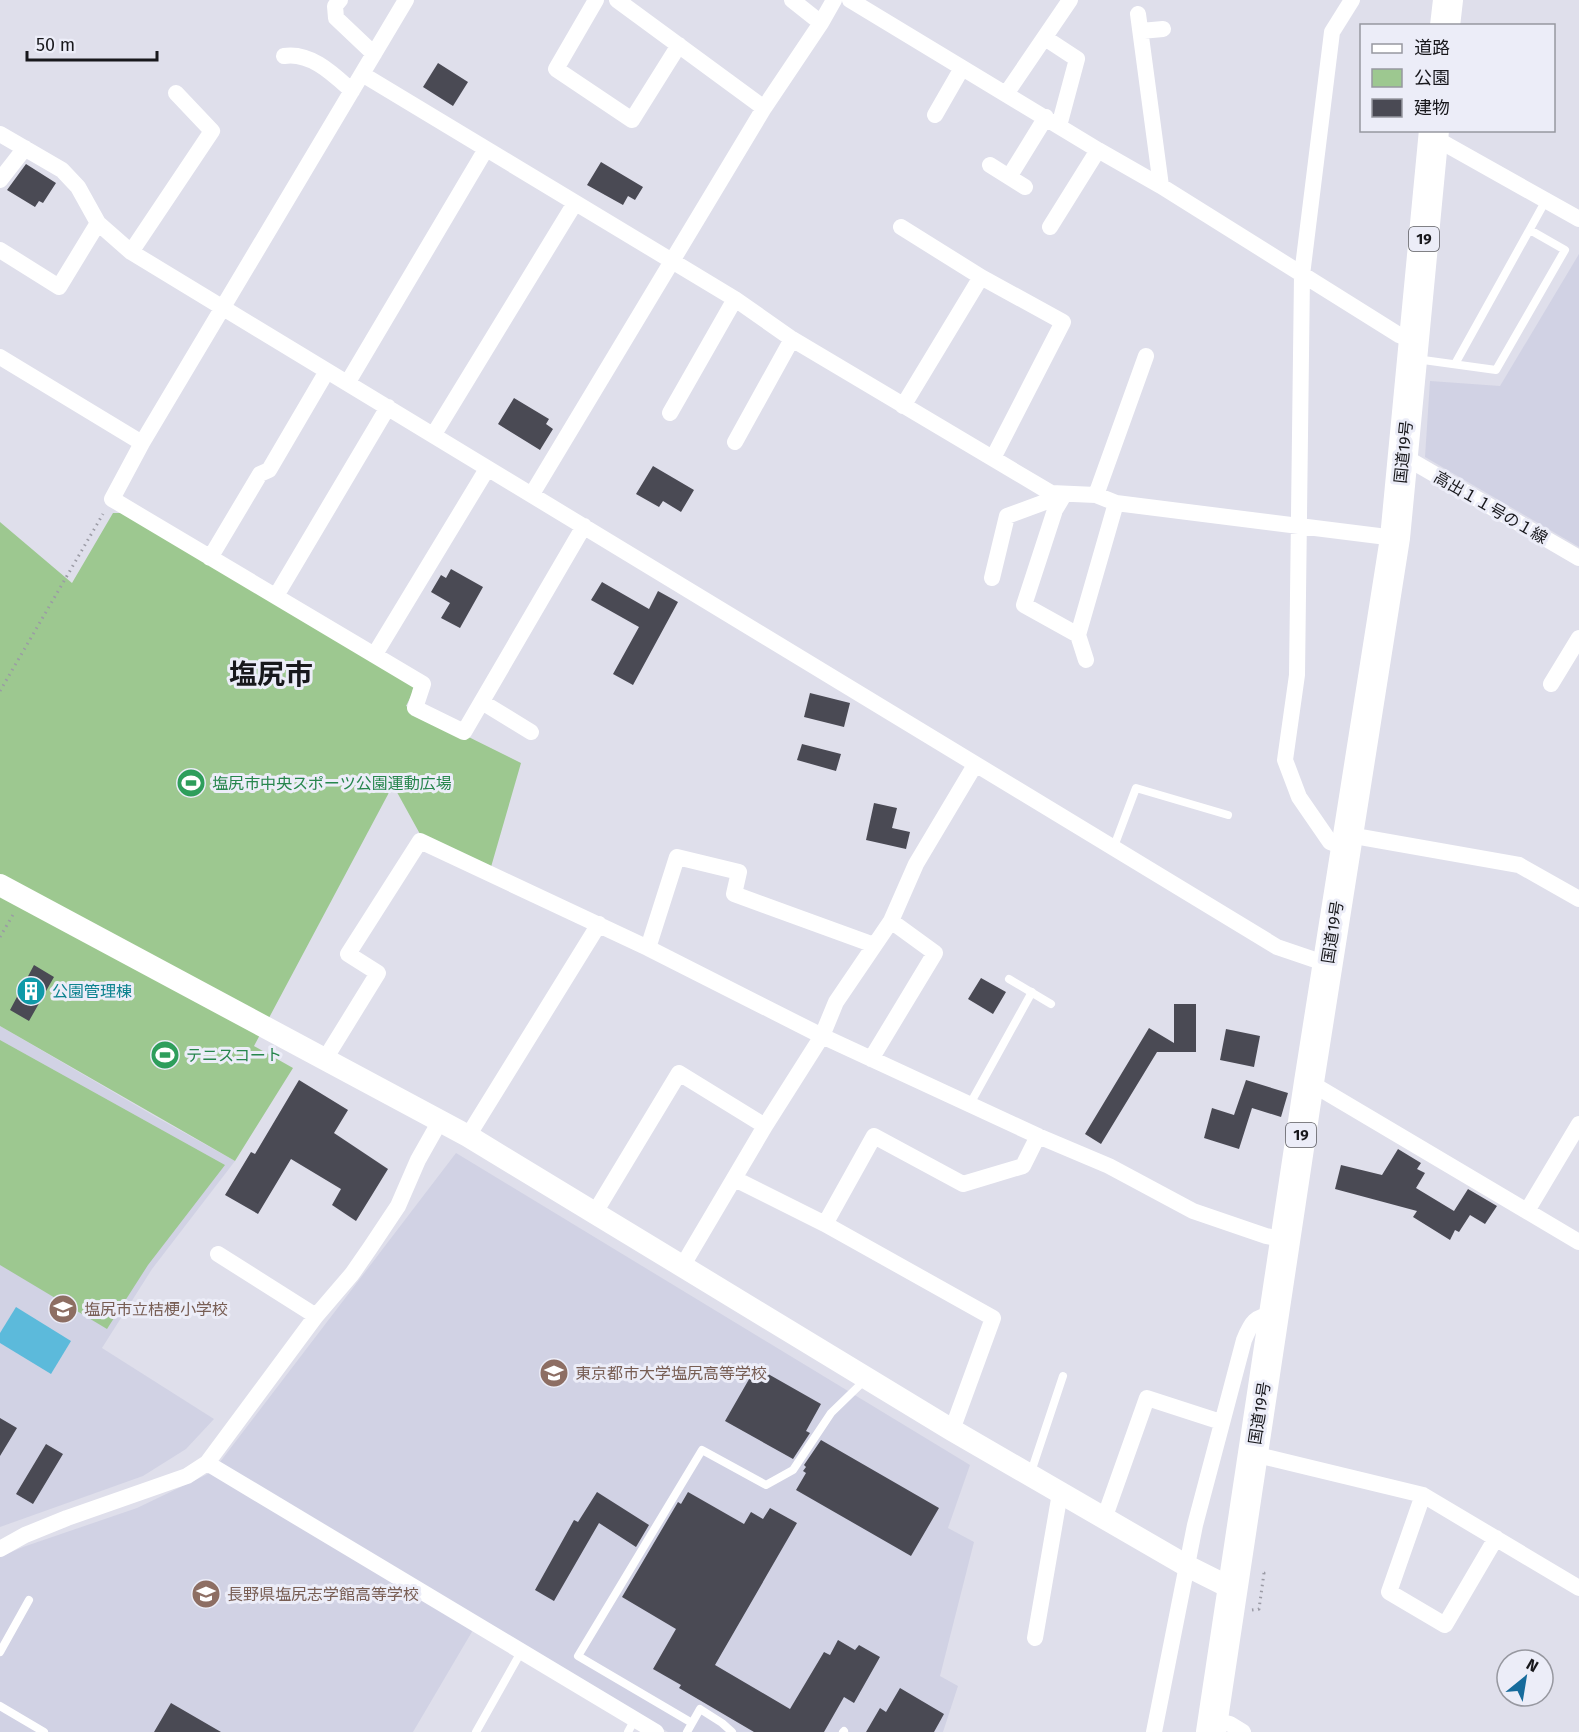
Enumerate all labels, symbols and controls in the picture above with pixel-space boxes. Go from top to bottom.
scale bar [27,24,158,62]
legend [1360,24,1555,132]
text: 50 m [36,34,75,56]
text: 道路 [1414,37,1450,59]
text: 公園 [1414,67,1450,89]
text: 建物 [1414,97,1450,119]
road number: 19 [1409,227,1439,251]
street label: 国道19号 [1391,420,1416,485]
street label: 高出１１号の１線 [1431,467,1551,548]
district label: 塩尻市 [229,658,313,691]
sports icon: 塩尻市中央スポーツ公園運動広場 [175,767,207,799]
place label: 塩尻市中央スポーツ公園運動広場 [212,774,452,793]
street label: 国道19号 [1318,899,1347,965]
building icon: 公園管理棟 [15,975,47,1007]
place label: 公園管理棟 [52,982,132,1001]
sports icon: テニスコート [149,1039,181,1071]
place label: テニスコート [186,1046,282,1065]
road number: 19 [1286,1123,1316,1147]
school or university icon: 塩尻市立桔梗小学校 [47,1293,79,1325]
place label: 塩尻市立桔梗小学校 [84,1300,228,1319]
school or university icon: 東京都市大学塩尻高等学校 [538,1357,570,1389]
place label: 東京都市大学塩尻高等学校 [575,1364,767,1383]
street label: 国道19号 [1245,1380,1274,1446]
school or university icon: 長野県塩尻志学館高等学校 [190,1578,222,1610]
place label: 長野県塩尻志学館高等学校 [227,1585,419,1604]
north arrow [1495,1648,1555,1708]
text: N [1523,1655,1542,1676]

